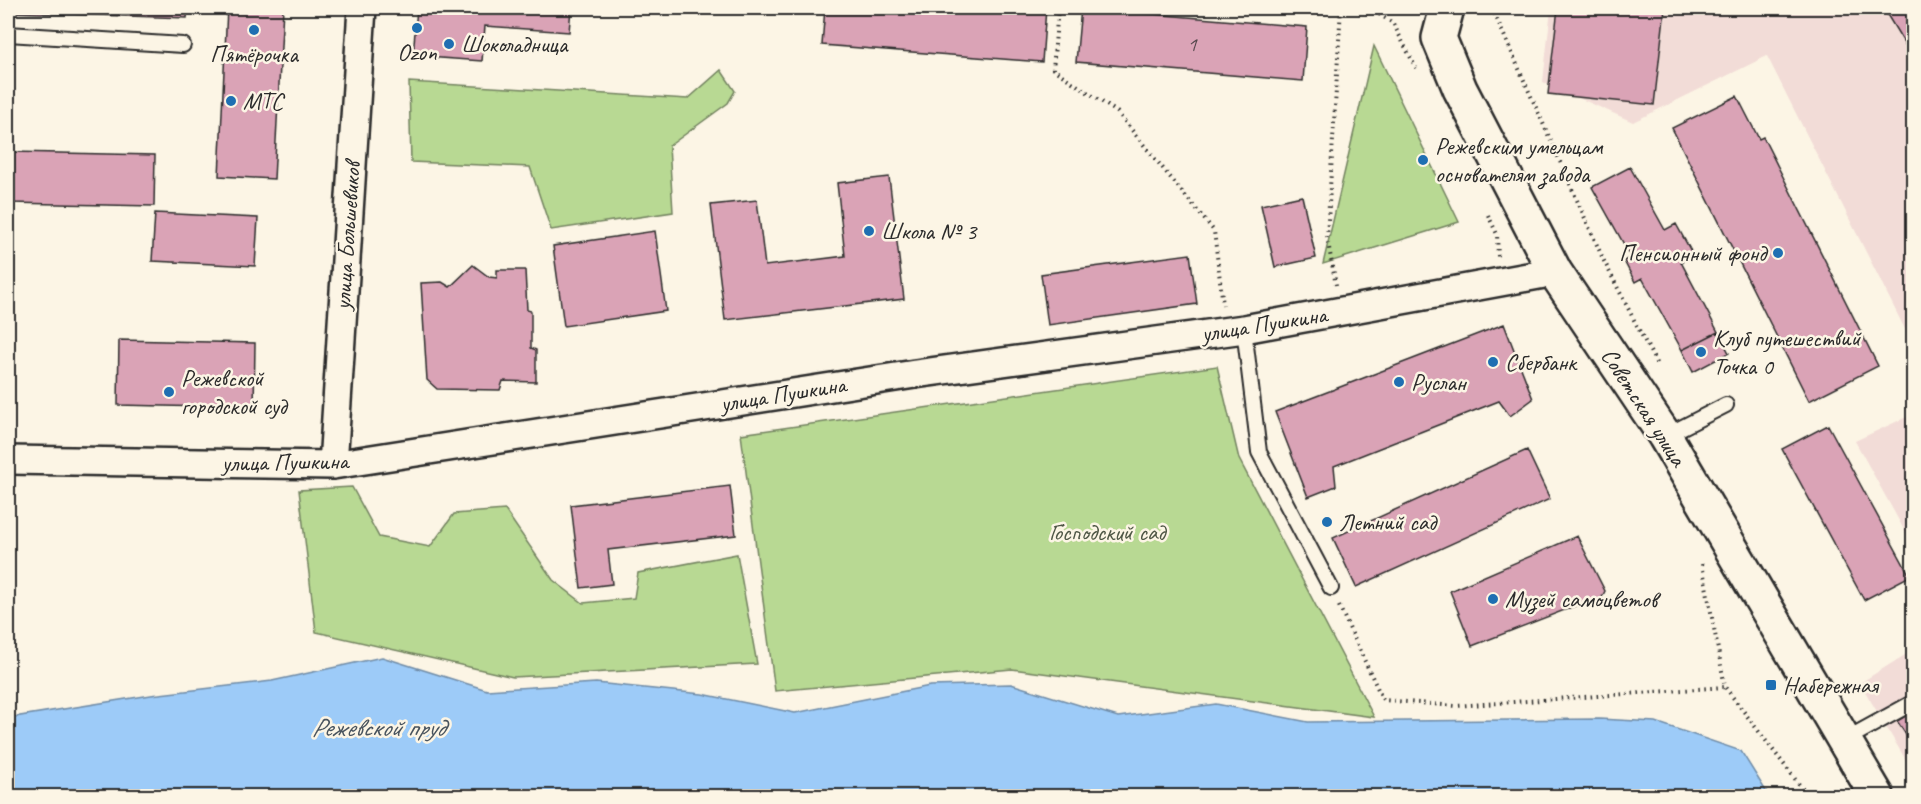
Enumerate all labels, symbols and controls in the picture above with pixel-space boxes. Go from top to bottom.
marker: Ozon [410,21,424,35]
marker: Пятёрочка [247,23,261,37]
place label: Шоколадница [461,29,569,59]
house number: 1 [1187,31,1198,57]
place label: Ozon [397,37,437,67]
marker: Шоколадница [442,37,456,51]
place label: Пятёрочка [210,39,299,69]
place label: МТС [243,86,285,116]
marker: МТС [224,94,238,108]
place label: Режевским умельцам основателям завода [1435,131,1604,190]
marker: Режевским умельцам основателям завода [1416,153,1430,167]
street label: улица Большевиков [327,157,367,313]
place label: Школа № 3 [881,216,978,246]
marker: Школа № 3 [862,224,876,238]
place label: Пенсионный фонд [1619,238,1769,268]
marker: Пенсионный фонд [1771,246,1785,260]
street label: улица Пушкина [1197,299,1331,349]
place label: Клуб путешествий Точка 0 [1713,323,1862,381]
street label: Советская улица [1595,342,1694,473]
marker: Клуб путешествий Точка 0 [1694,345,1708,359]
place label: Сбербанк [1505,347,1578,377]
marker: Сбербанк [1486,355,1500,369]
place label: Режевской городской суд [181,363,289,421]
place label: Руслан [1411,367,1468,397]
street label: улица Пушкина [716,369,850,419]
marker: Руслан [1392,375,1406,389]
marker: Режевской городской суд [162,385,176,399]
street label: улица Пушкина [219,446,351,478]
place label: Летний сад [1339,507,1438,537]
marker: Летний сад [1320,515,1334,529]
park label: Господский сад [1049,517,1167,547]
place label: Музей самоцветов [1505,584,1662,615]
marker: Музей самоцветов [1486,592,1500,606]
place label: Набережная [1783,670,1879,700]
marker: Набережная [1764,678,1778,692]
water label: Режевской пруд [312,711,450,744]

